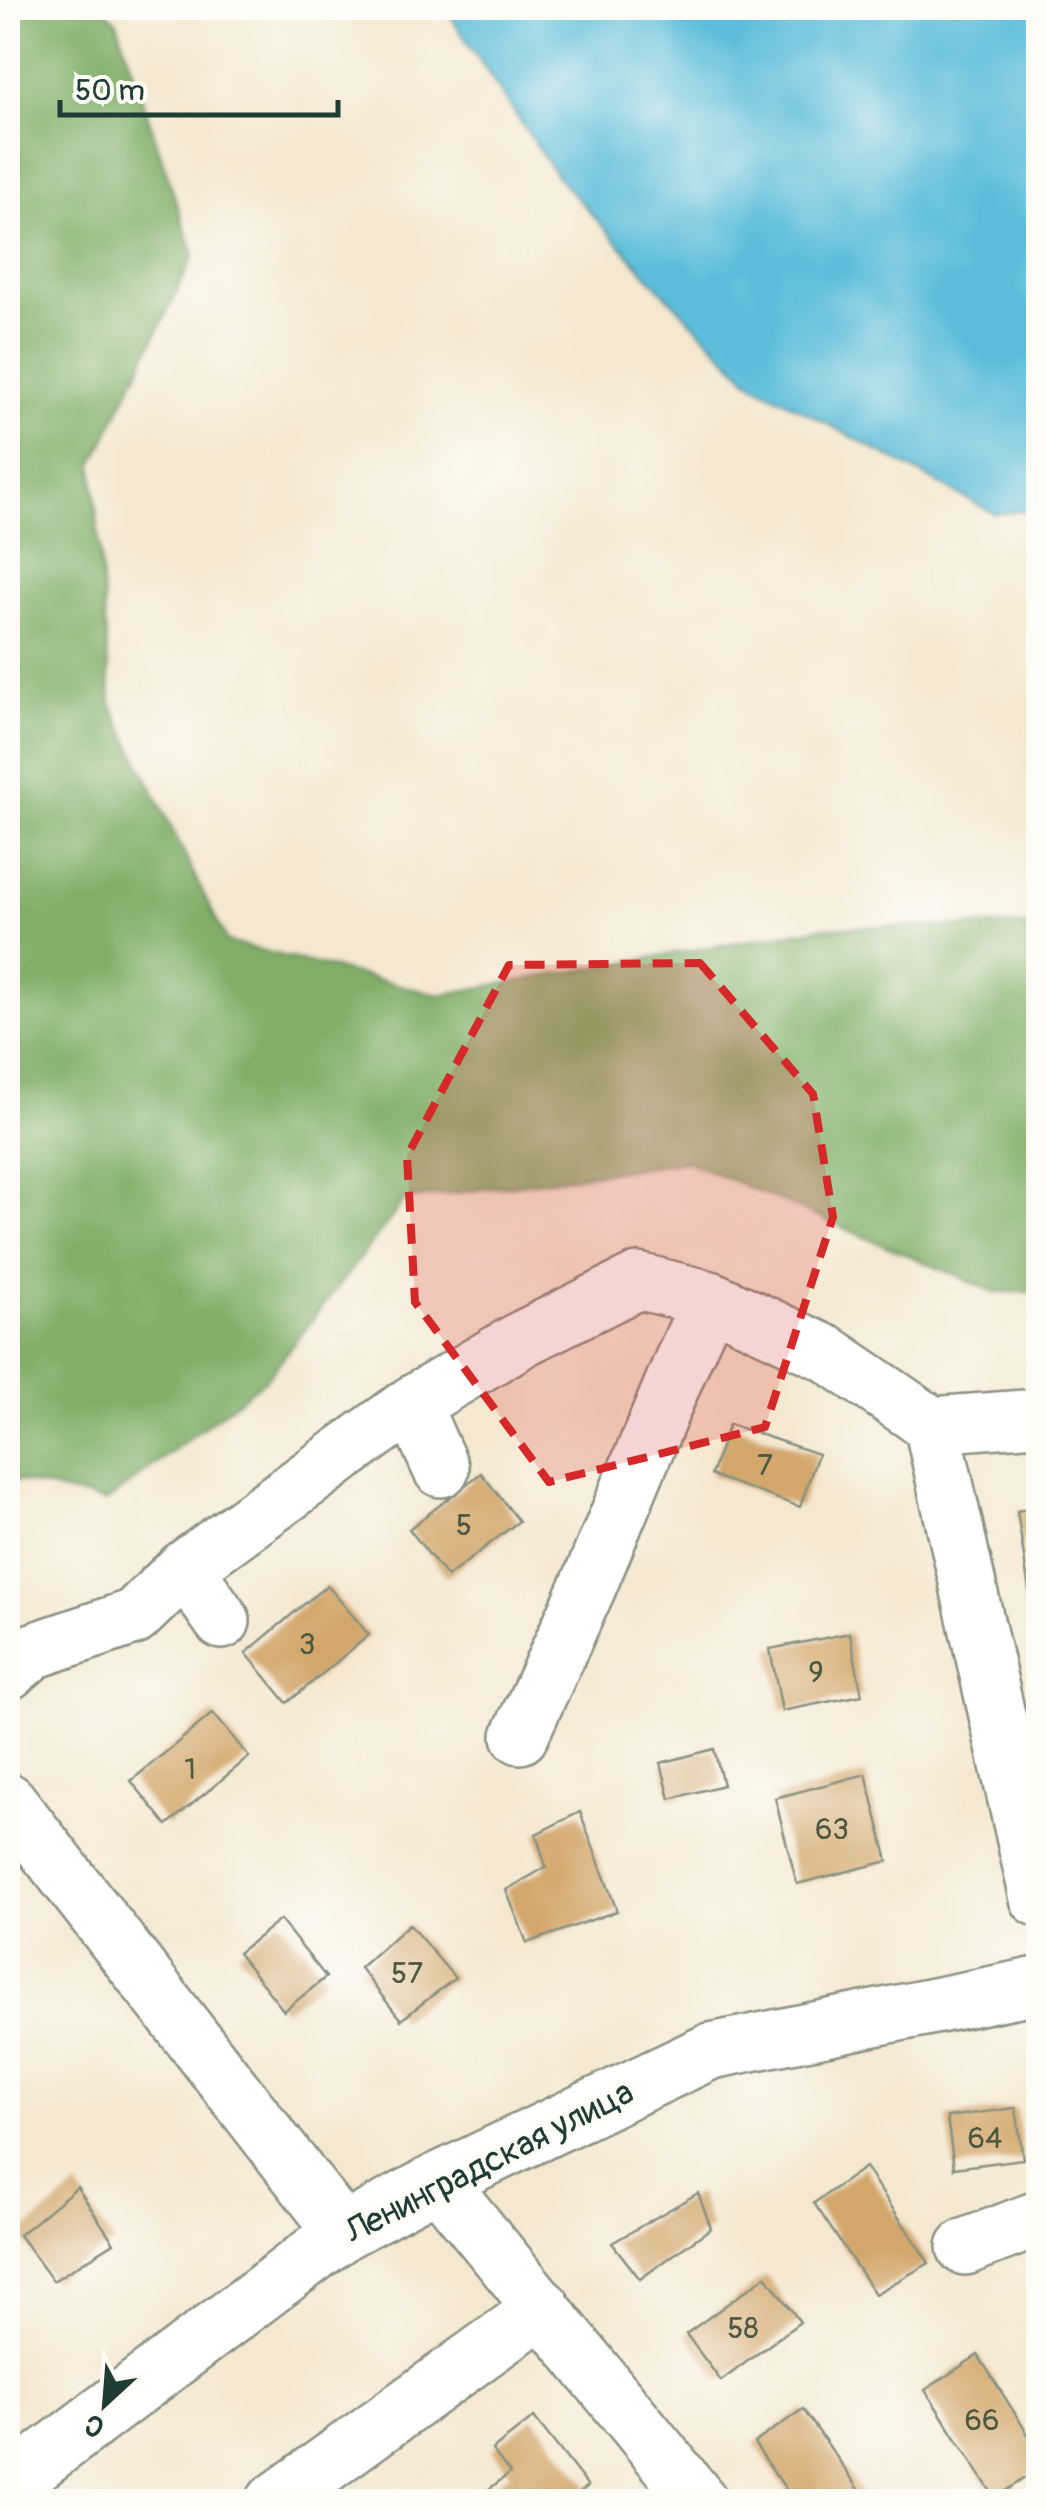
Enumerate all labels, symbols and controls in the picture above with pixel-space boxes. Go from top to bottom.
scale bar [60,55,338,117]
text: 50 m [75,72,145,109]
house number: 7 [757,1447,773,1484]
house number: 5 [456,1507,472,1544]
house number: 3 [299,1626,315,1663]
house number: 9 [808,1654,824,1691]
house number: 1 [184,1751,196,1788]
house number: 63 [815,1811,849,1848]
house number: 57 [391,1955,423,1992]
street label: Ленинградская улица [337,2070,641,2254]
house number: 64 [968,2120,1002,2157]
house number: 58 [727,2310,759,2347]
north arrow [55,2354,155,2454]
house number: 66 [965,2402,999,2439]
text: С [79,2406,110,2445]

